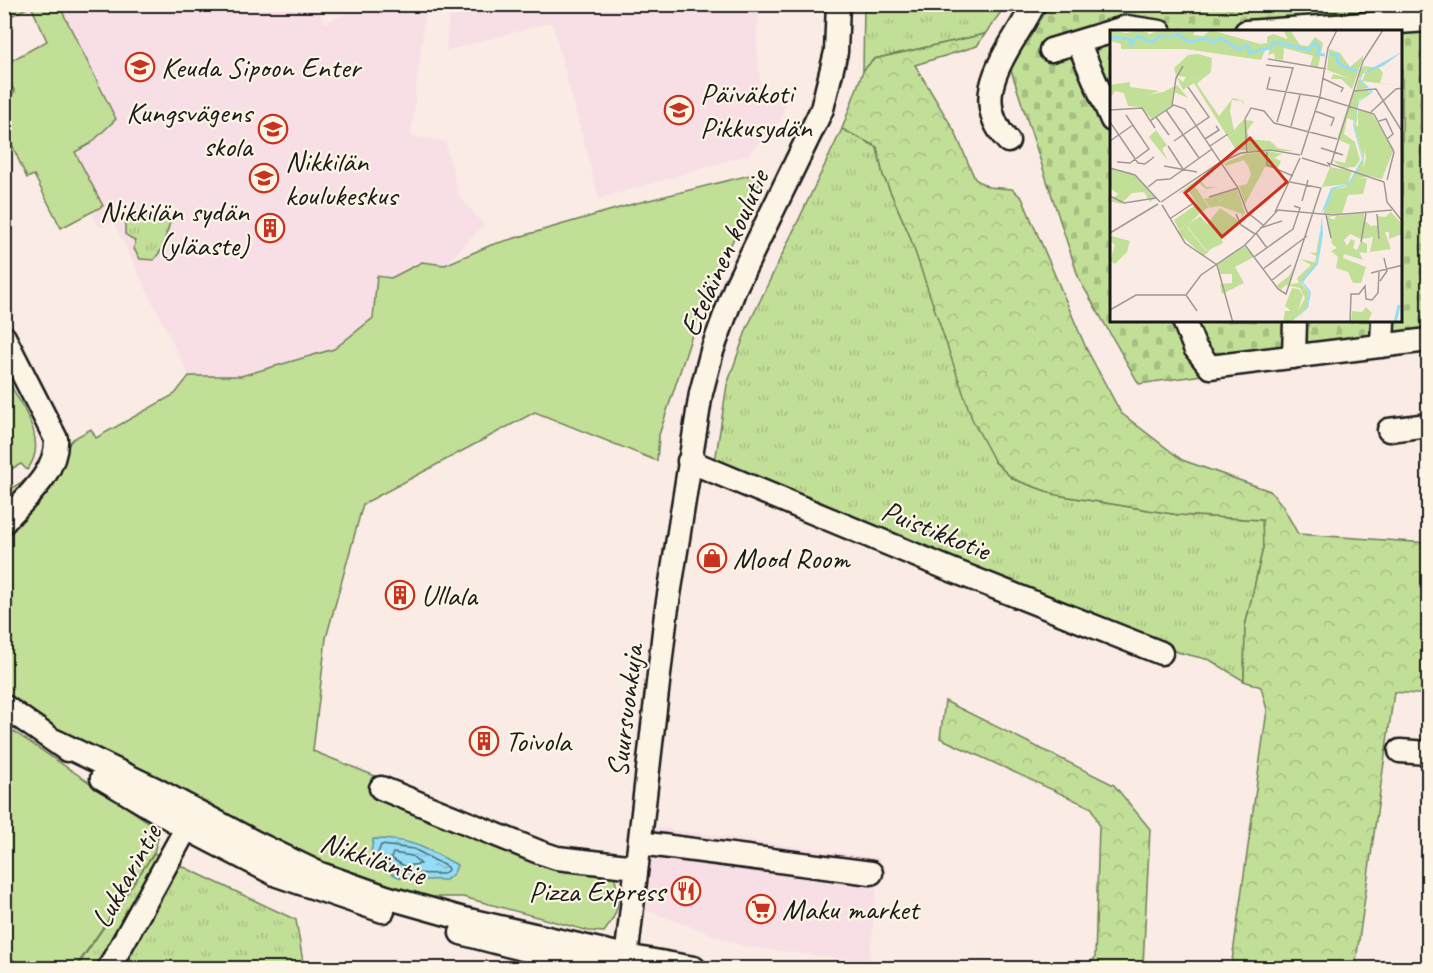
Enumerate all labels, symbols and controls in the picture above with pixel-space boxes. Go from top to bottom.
inset map [1110,30,1403,322]
place label: Keuda Sipoon Enter [161,48,362,86]
school or university icon: Keuda Sipoon Enter [124,51,156,83]
place label: Päiväkoti Pikkusydän [700,74,813,146]
place label: Kungsvägens skola [126,93,255,165]
school or university icon: Päiväkoti Pikkusydän [663,94,695,126]
school or university icon: Kungsvägens skola [257,113,289,145]
place label: Nikkilän koulukeskus [285,142,400,214]
school or university icon: Nikkilän koulukeskus [248,162,280,194]
street label: Eteläinen koulutie [670,162,778,342]
place label: Nikkilän sydän (yläaste) [100,192,251,264]
building icon: Nikkilän sydän (yläaste) [254,212,286,244]
street label: Puistikkotie [876,491,998,570]
place label: Mood Room [733,539,851,577]
shop icon: Mood Room [696,542,728,574]
place label: Ullala [421,576,479,614]
building icon: Ullala [384,579,416,611]
street label: Suursuonkuja [598,640,652,779]
place label: Toivola [505,722,573,760]
building icon: Toivola [468,725,500,757]
street label: Lukkarintie [82,816,171,934]
street label: Nikkiläntie [315,822,433,894]
place label: Pizza Express [528,872,668,910]
restaurant icon: Pizza Express [670,875,702,907]
place label: Maku market [782,890,921,928]
supermarket icon: Maku market [745,893,777,925]

